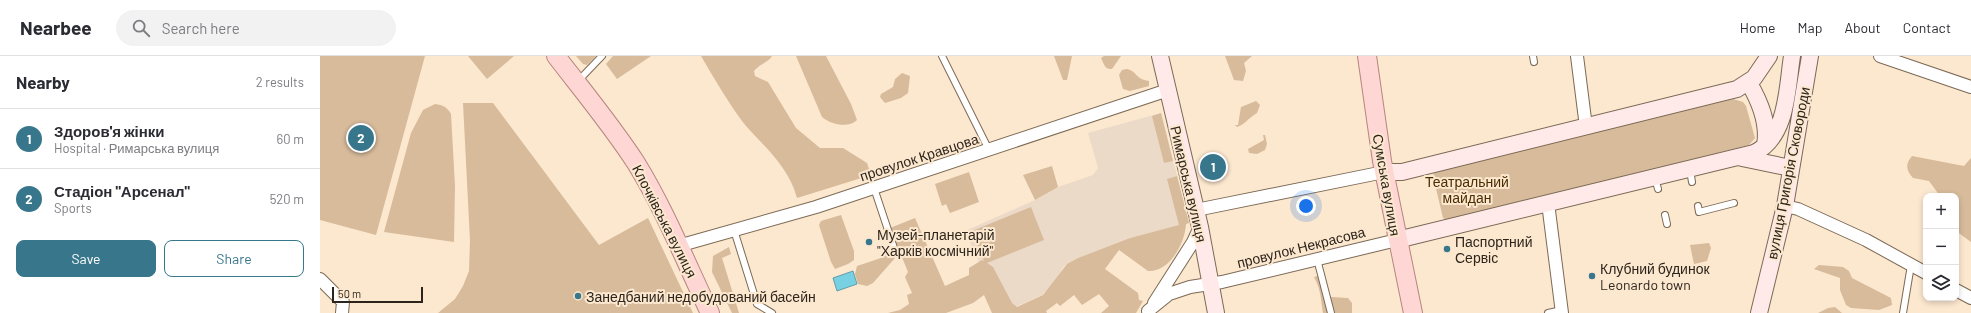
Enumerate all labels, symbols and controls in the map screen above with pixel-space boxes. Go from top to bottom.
search box [116,10,396,46]
text: Nearbee [20,16,92,39]
icon: search [130,17,152,39]
text: Search here [162,19,240,37]
text: Home [1740,19,1776,36]
text: Map [1798,19,1822,36]
text: About [1844,19,1881,36]
text: Contact [1903,19,1951,36]
text: Nearby [16,72,70,92]
text: 2 results [256,74,304,90]
street label: вулиця Григорія Сковороди [1763,85,1813,261]
text: Здоров'я жінки [54,122,165,140]
pin: 2 [348,123,374,153]
street label: Римарська вулиця [1167,124,1211,244]
street label: провулок Кравцова [857,130,981,184]
text: 1 [27,131,31,147]
text: 60 m [277,131,304,147]
street label: Сумська вулиця [1370,133,1404,237]
text: Hospital · Римарська вулиця [54,140,219,156]
pin: 1 [1200,152,1226,182]
street label: Клочківська вулиця [629,162,701,280]
park label: Театральний майдан [1425,173,1509,206]
text: Стадіон "Арсенал" [54,182,190,200]
text: 2 [25,191,33,207]
text: 520 m [270,191,304,207]
map controls [1923,193,1959,301]
button: + [1923,193,1959,229]
your location [1296,196,1316,216]
text: Sports [54,200,92,216]
street label: провулок Некрасова [1235,223,1367,271]
place label: Музей-планетарій "Харків космічний" [877,226,995,259]
button: − [1923,229,1959,265]
place label: Паспортний Сервіс [1455,233,1532,266]
marker: Музей-планетарій "Харків космічний" [864,237,874,247]
button: Save [16,240,156,277]
button: Share [164,240,304,277]
marker: Паспортний Сервіс [1442,244,1452,254]
place label: Клубний будинок Leonardo town [1600,260,1710,293]
button: layers [1923,265,1959,301]
marker: Клубний будинок Leonardo town [1587,271,1597,281]
scale bar [332,285,423,304]
text: 50 m [338,287,361,300]
place label: Занедбаний недобудований басейн [586,288,816,305]
marker: Занедбаний недобудований басейн [573,291,583,301]

